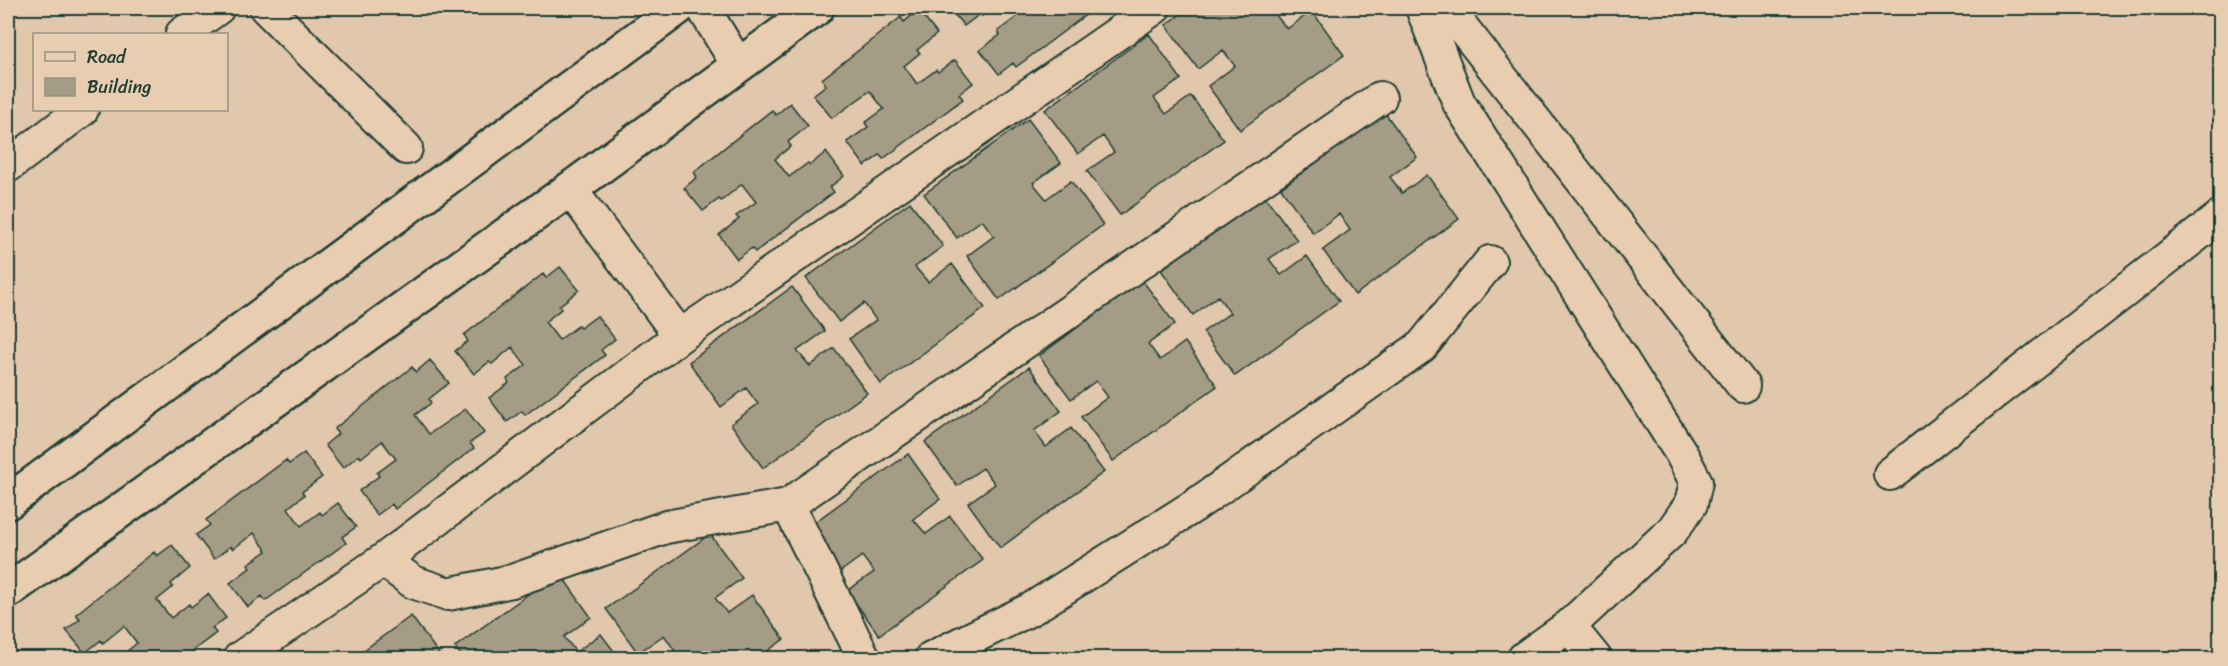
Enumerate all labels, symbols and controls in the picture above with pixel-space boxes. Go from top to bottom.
legend [33,33,228,111]
text: Road [87,41,127,73]
text: Building [87,71,151,103]

